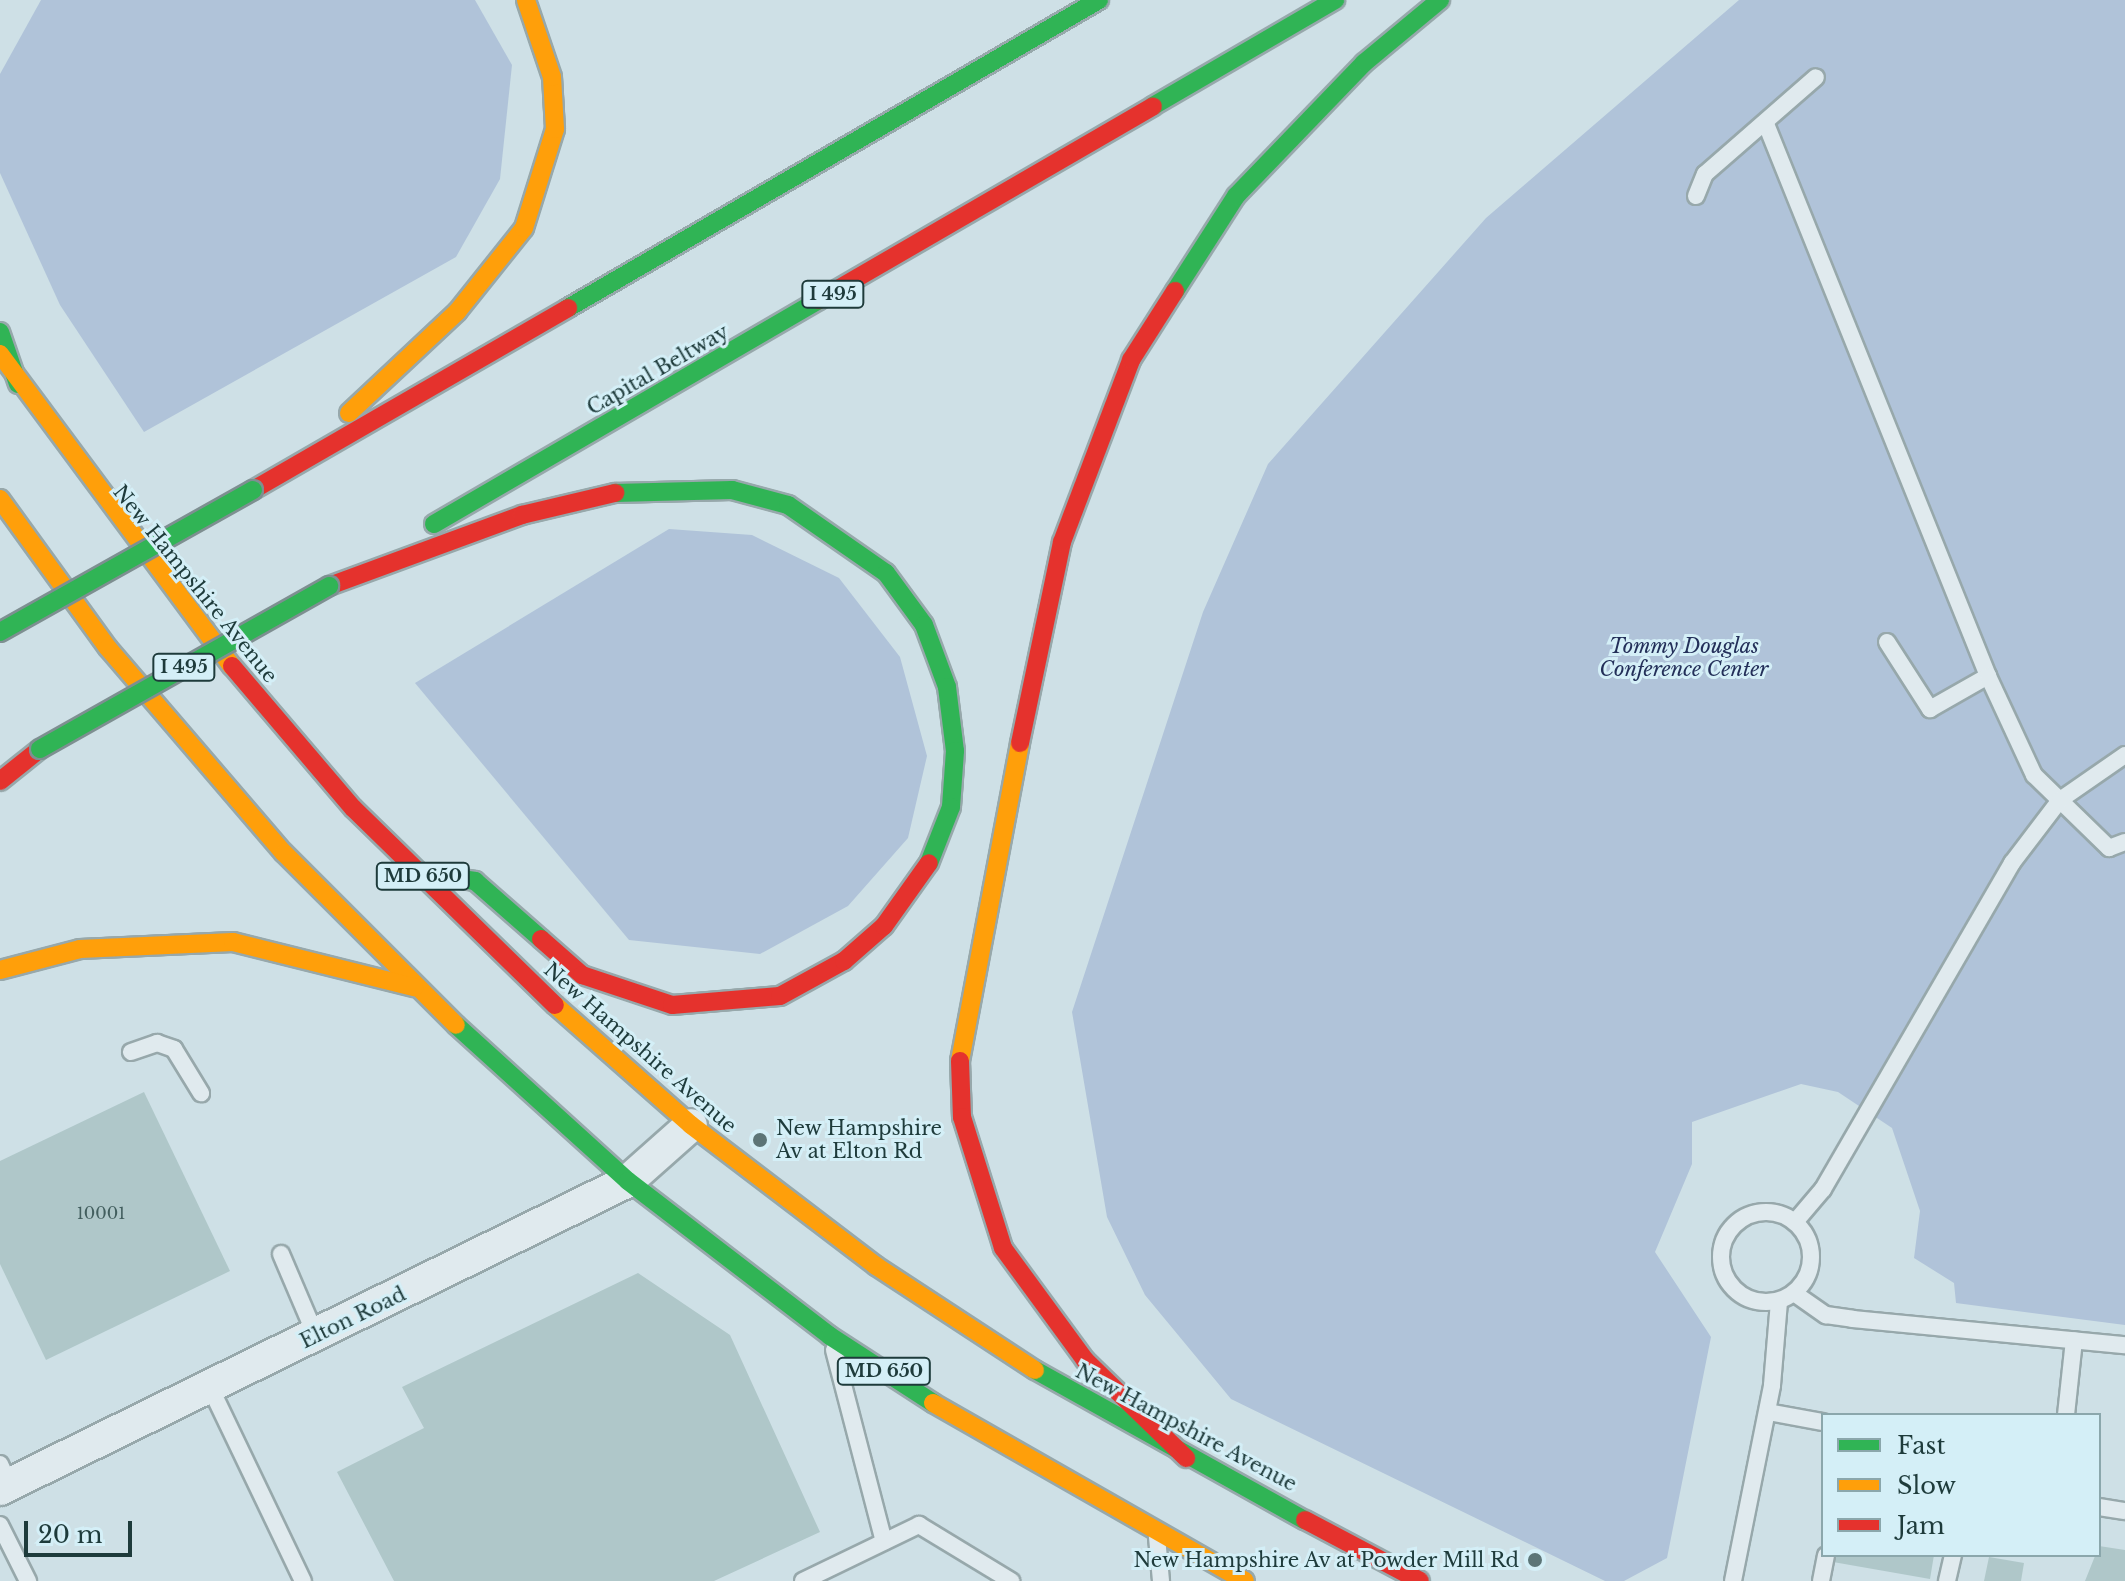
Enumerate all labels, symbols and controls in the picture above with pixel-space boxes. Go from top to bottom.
road number: I 495 [801,280,865,308]
street label: Capital Beltway [583,320,733,420]
street label: New Hampshire Avenue [108,480,282,688]
park label: Tommy Douglas Conference Center [1599,635,1769,682]
road number: I 495 [152,653,216,681]
road number: MD 650 [375,862,471,890]
street label: New Hampshire Avenue [538,957,742,1139]
place label: New Hampshire Av at Elton Rd [776,1116,942,1163]
marker: New Hampshire Av at Elton Rd [751,1131,769,1149]
house number: 10001 [77,1203,125,1223]
street label: Elton Road [296,1282,410,1354]
road number: MD 650 [836,1357,932,1385]
street label: New Hampshire Avenue [1071,1359,1301,1497]
legend [1821,1413,2101,1557]
text: Fast [1897,1431,1945,1460]
text: Slow [1897,1471,1956,1500]
scale bar [28,1505,136,1555]
text: Jam [1897,1511,1945,1540]
text: 20 m [38,1520,103,1549]
place label: New Hampshire Av at Powder Mill Rd [1131,1548,1519,1572]
marker: New Hampshire Av at Powder Mill Rd [1526,1551,1544,1569]

